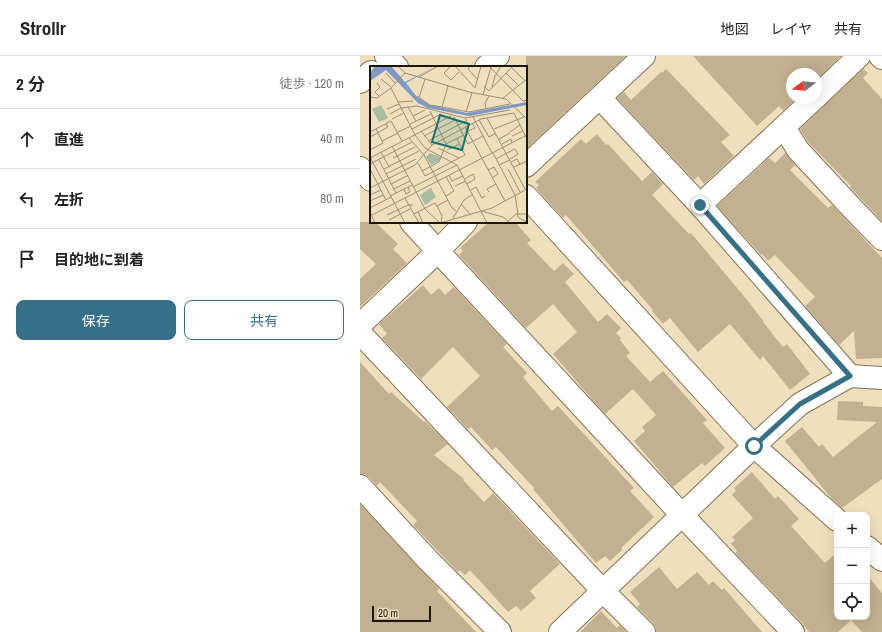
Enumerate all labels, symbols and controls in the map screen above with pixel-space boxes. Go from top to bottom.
text: Strollr [20,15,66,41]
text: 地図 [720,20,748,38]
text: レイヤ [770,20,812,38]
text: 共有 [834,20,862,38]
inset map [370,66,527,223]
north arrow [786,68,822,104]
text: 2 分 [16,72,45,95]
text: 徒歩 · 120 m [279,75,344,92]
icon: ahead [16,128,38,150]
text: 直進 [54,129,84,150]
text: 40 m [320,130,344,147]
icon: left [16,188,38,210]
text: 左折 [54,189,84,210]
text: 80 m [320,190,344,207]
route end [691,196,709,214]
icon: arrive [16,248,38,270]
text: 目的地に到着 [54,249,144,270]
button: 保存 [16,300,176,340]
button: 共有 [184,300,344,340]
route start [745,437,763,455]
map controls [834,512,870,620]
button: + [834,512,870,548]
button: − [834,548,870,584]
button: locate [834,584,870,620]
scale bar [372,604,431,623]
text: 20 m [378,606,398,620]

